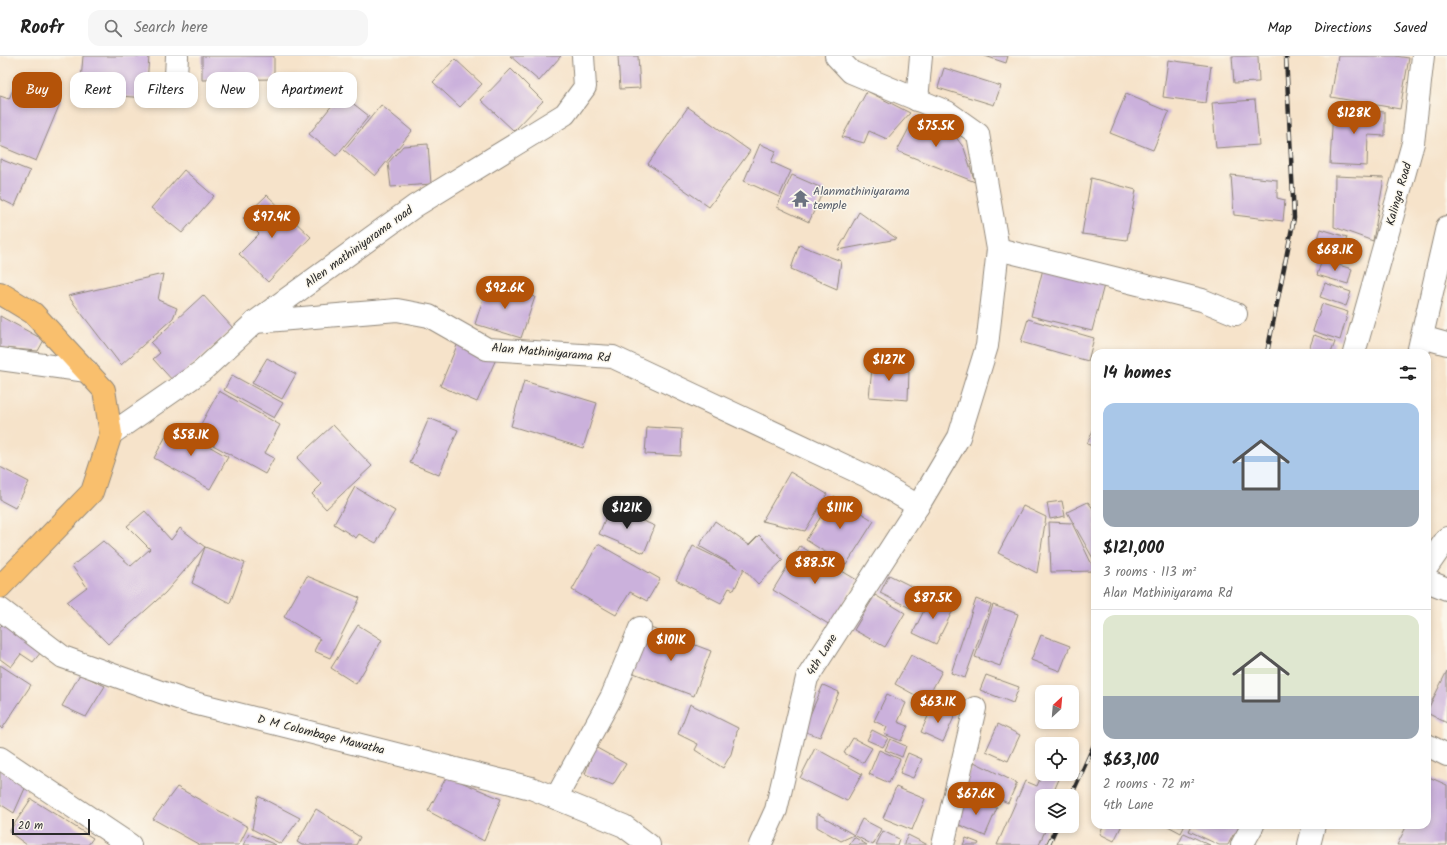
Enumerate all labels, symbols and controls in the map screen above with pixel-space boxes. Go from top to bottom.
search box [88,10,368,46]
text: Roofr [20,13,64,43]
text: Search here [134,16,208,40]
icon: search [102,17,124,39]
text: Map [1267,17,1292,39]
text: Directions [1314,17,1372,39]
text: Saved [1394,17,1427,39]
chip: Buy [12,72,62,108]
chip: Rent [70,72,126,108]
chip: Filters [134,72,198,108]
chip: New [206,72,259,108]
chip: Apartment [267,72,357,108]
pin: $128K [1326,101,1382,135]
text: $128K [1337,103,1371,124]
pin: $75.5K [903,114,969,148]
text: $75.5K [917,116,955,137]
street label: Kalinga Road [1381,159,1417,228]
place label: Alanmathiniyarama temple [813,182,910,215]
temple icon: Alanmathiniyarama temple [790,188,810,208]
street label: Allen mathiniyarama road [301,201,418,293]
pin: $97.4K [239,205,305,239]
text: $97.4K [253,207,291,228]
pin: $68.1K [1302,238,1368,272]
text: $68.1K [1316,240,1354,261]
pin: $92.6K [472,276,538,310]
text: $92.6K [485,278,525,299]
street label: Alan Mathiniyarama Rd [491,338,612,368]
pin: $127K [861,348,917,382]
text: $127K [872,350,906,371]
text: 14 homes [1103,360,1171,387]
icon: filters [1397,362,1419,384]
pin: $58.1K [158,423,224,457]
text: $58.1K [173,425,209,446]
icon: home [1225,429,1297,501]
pin: $121K [599,496,655,530]
pin: $111K [812,496,868,530]
text: $121K [612,498,642,519]
text: $111K [826,498,854,519]
text: $121,000 [1103,535,1164,562]
pin: $88.5K [782,551,848,585]
text: $88.5K [795,553,835,574]
text: 3 rooms · 113 m² [1103,562,1196,583]
text: Alan Mathiniyarama Rd [1103,583,1232,604]
pin: $87.5K [900,586,966,620]
text: $87.5K [914,588,953,609]
pin: $101K [643,628,699,662]
text: $101K [656,630,686,651]
street label: 4th Lane [802,630,843,680]
icon: home [1225,641,1297,713]
north arrow [1035,685,1079,729]
map controls [1035,685,1079,833]
pin: $63.1K [905,690,971,724]
text: $63.1K [920,692,956,713]
street label: D M Colombage Mawatha [255,710,387,760]
button: locate [1035,737,1079,781]
text: $63,100 [1103,747,1159,774]
text: 2 rooms · 72 m² [1103,774,1194,795]
pin: $67.6K [943,782,1009,816]
text: $67.6K [957,784,995,805]
button: layers [1035,789,1079,833]
text: 4th Lane [1103,795,1153,816]
scale bar [12,817,90,836]
text: 20 m [18,817,43,835]

